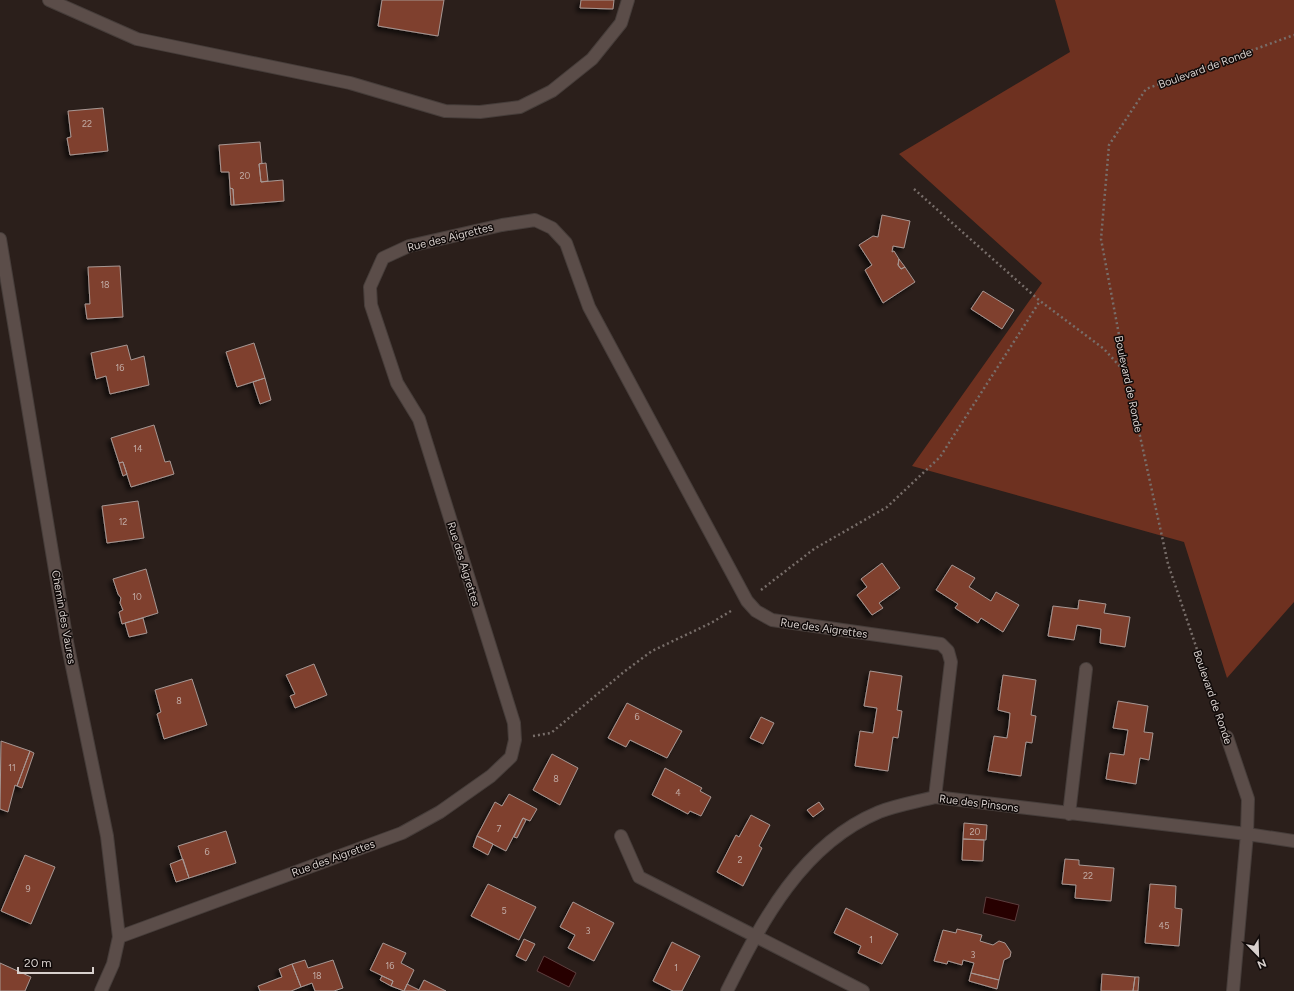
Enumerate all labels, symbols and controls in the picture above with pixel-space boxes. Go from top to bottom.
street label: Boulevard de Ronde [1157,45,1254,91]
house number: 22 [82,118,92,129]
house number: 20 [240,170,251,181]
street label: Rue des Aigrettes [406,221,494,254]
house number: 18 [100,279,110,290]
street label: Boulevard de Ronde [1112,335,1145,434]
house number: 16 [116,362,124,373]
house number: 14 [133,443,143,454]
house number: 12 [119,516,127,527]
street label: Rue des Aigrettes [444,520,483,608]
street label: Chemin des Vaures [49,569,78,665]
house number: 10 [132,591,142,602]
street label: Rue des Aigrettes [780,616,868,641]
street label: Boulevard de Ronde [1190,648,1235,746]
house number: 8 [176,695,182,706]
house number: 6 [634,711,640,722]
house number: 11 [8,762,16,773]
house number: 8 [553,773,559,784]
house number: 4 [675,787,681,798]
street label: Rue des Pinsons [939,792,1019,815]
house number: 7 [497,823,502,834]
house number: 20 [970,826,981,837]
street label: Rue des Aigrettes [290,837,377,880]
house number: 6 [204,846,210,857]
house number: 2 [737,854,743,865]
house number: 22 [1083,870,1093,881]
house number: 9 [25,883,31,894]
house number: 5 [501,905,507,916]
house number: 45 [1159,920,1169,931]
house number: 3 [586,925,591,936]
house number: 1 [869,934,873,945]
north arrow [1238,935,1278,975]
scale bar [18,949,93,975]
house number: 3 [971,949,976,960]
text: 20 m [24,956,52,970]
text: N [1255,956,1268,971]
house number: 16 [386,960,394,971]
house number: 1 [674,962,678,973]
house number: 18 [312,970,322,981]

